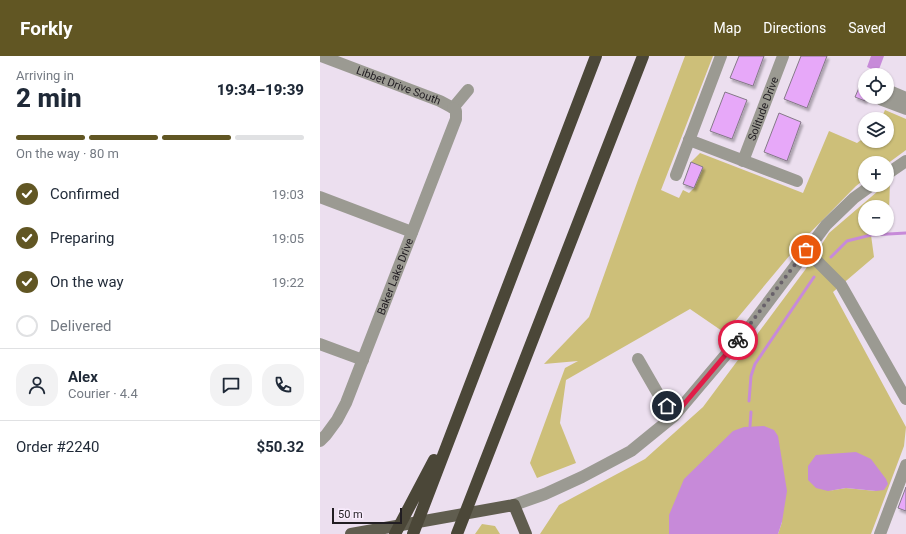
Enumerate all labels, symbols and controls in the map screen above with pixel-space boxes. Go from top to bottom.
text: Forkly [20,17,73,40]
text: Map [714,20,741,36]
text: Directions [763,20,826,36]
text: Saved [848,20,886,36]
street label: Libbet Drive South [355,63,443,107]
text: Arriving in [16,68,74,83]
map controls [858,68,894,236]
button: locate [858,68,894,104]
street label: Solitude Drive [745,75,781,142]
text: 19:34–19:39 [217,81,304,99]
text: 2 min [16,83,82,113]
button: layers [858,112,894,148]
text: On the way · 80 m [16,146,119,161]
button: + [858,156,894,192]
icon: check [16,183,38,205]
text: Confirmed [50,185,120,203]
text: 19:03 [272,187,304,202]
button: − [858,200,894,236]
icon: check [16,227,38,249]
text: Preparing [50,229,114,247]
text: 19:05 [272,231,304,246]
pin [789,233,823,267]
street label: Baker Lake Drive [374,236,416,317]
icon: bag [795,239,817,261]
icon: check [16,271,38,293]
text: On the way [50,273,124,291]
text: 19:22 [272,275,304,290]
text: Delivered [50,317,112,335]
courier [718,320,758,360]
icon: bike [727,329,749,351]
button: person [16,364,58,406]
button: chat [210,364,252,406]
button: phone [262,364,304,406]
text: Alex [68,368,98,386]
text: Courier · 4.4 [68,386,138,401]
pin [650,389,684,423]
icon: home [656,395,678,417]
text: Order #2240 [16,438,99,456]
text: $50.32 [257,438,304,456]
scale bar [332,506,402,525]
text: 50 m [338,508,363,521]

